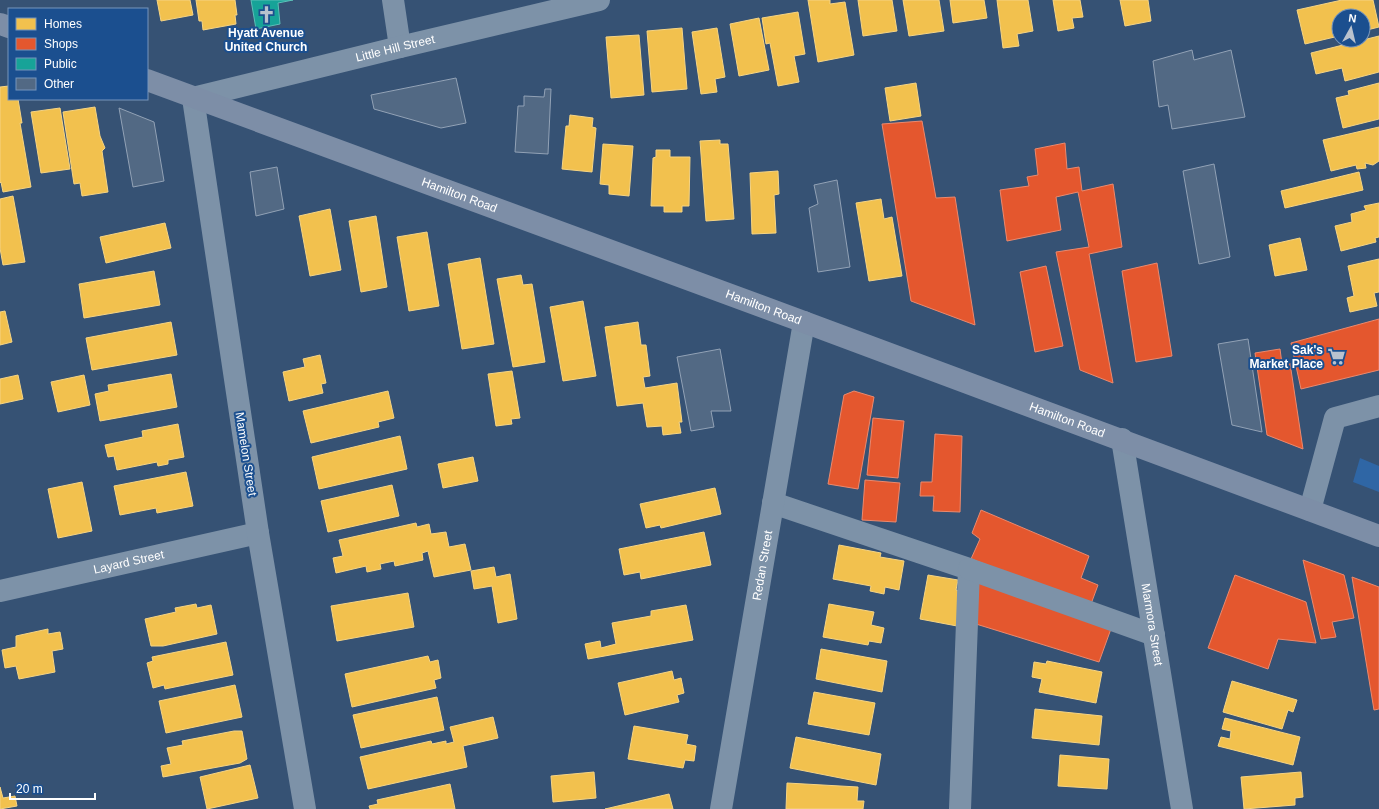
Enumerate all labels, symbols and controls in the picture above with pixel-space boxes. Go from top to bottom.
church icon: Hyatt Avenue United Church [256,4,276,24]
legend [8,8,148,100]
north arrow [1331,8,1371,48]
text: N [1348,12,1357,25]
text: Homes [44,17,82,31]
place label: Hyatt Avenue United Church [225,26,307,54]
street label: Little Hill Street [354,32,437,65]
text: Shops [44,37,78,51]
text: Public [44,57,77,71]
text: Other [44,77,74,91]
street label: Hamilton Road [420,175,499,215]
street label: Hamilton Road [724,287,803,327]
place label: Sak's Market Place [1250,343,1323,371]
supermarket icon: Sak's Market Place [1326,347,1346,367]
street label: Hamilton Road [1028,400,1107,440]
street label: Mamelon Street [232,411,260,498]
street label: Redan Street [750,529,775,602]
street label: Layard Street [92,547,166,577]
street label: Marmora Street [1139,582,1166,668]
scale bar [10,775,95,801]
text: 20 m [16,782,43,796]

